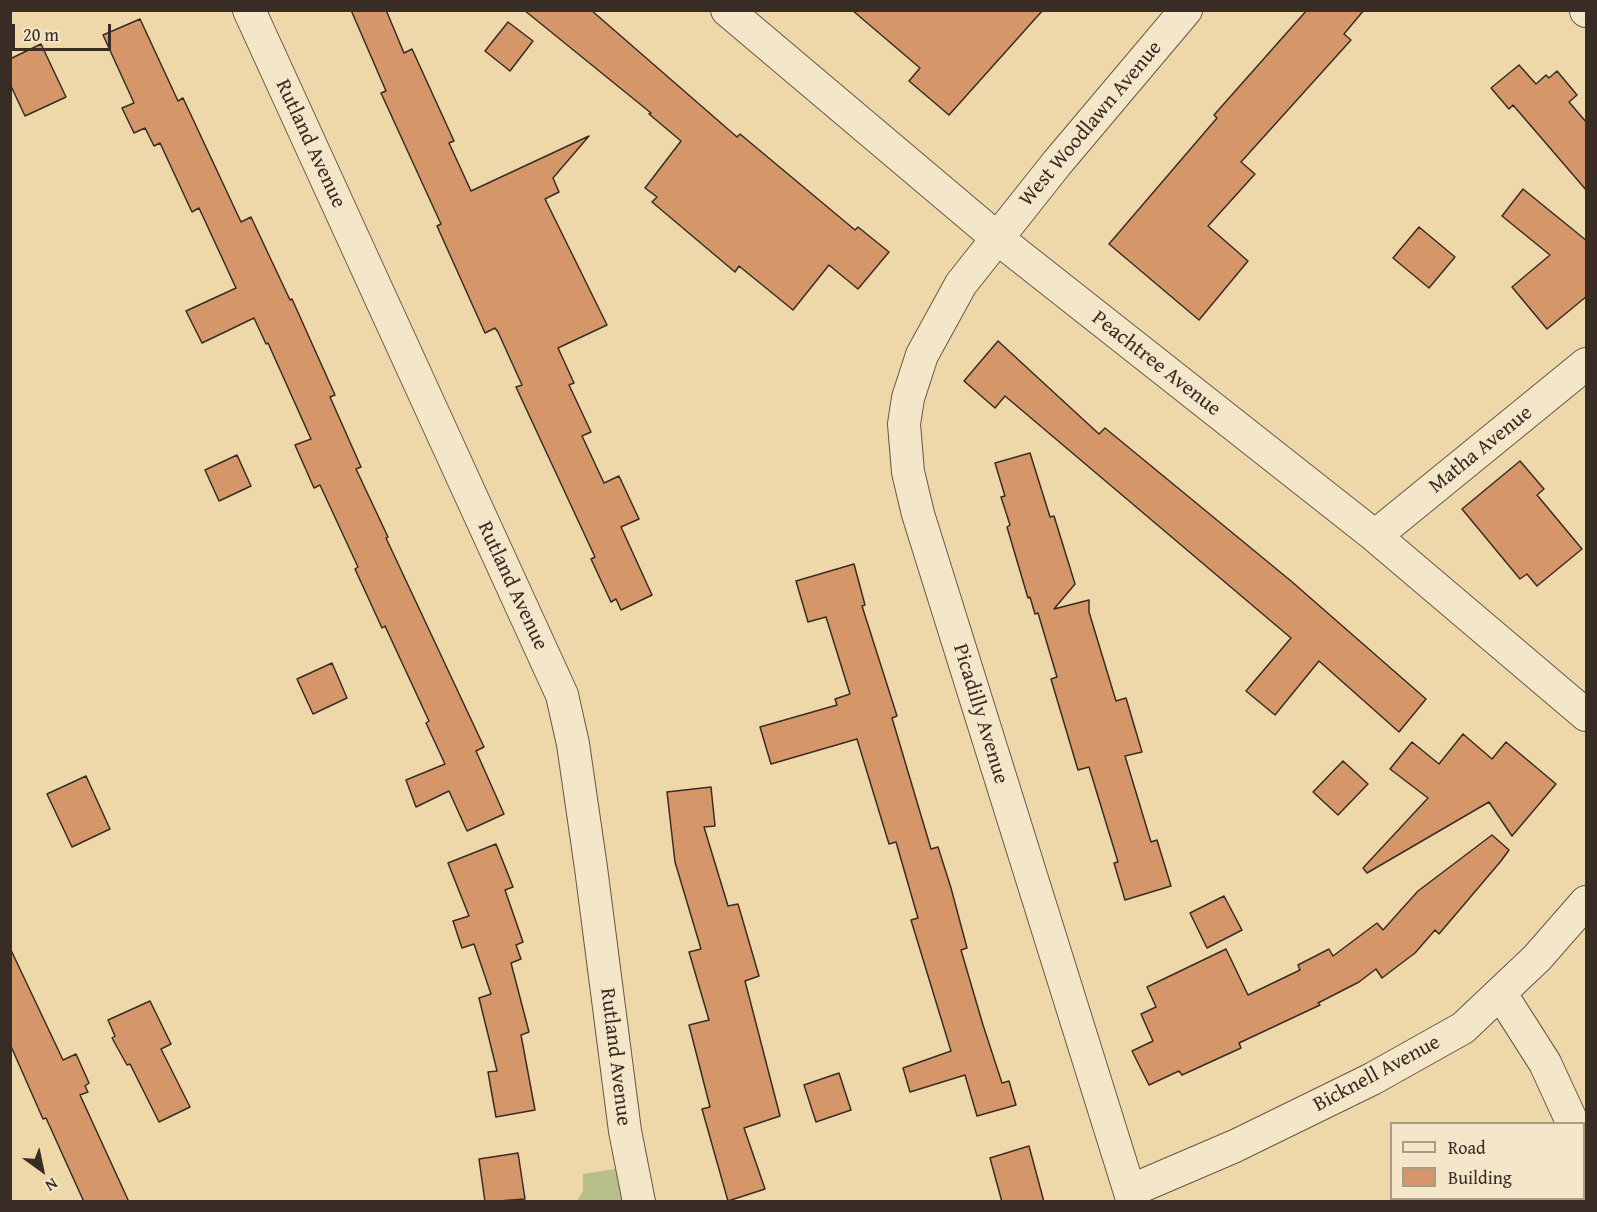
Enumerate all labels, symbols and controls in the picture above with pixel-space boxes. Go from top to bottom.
scale bar [15,12,114,50]
text: 20 m [23,21,59,48]
street label: West Woodlawn Avenue [1014,36,1168,212]
street label: Rutland Avenue [269,76,351,212]
street label: Peachtree Avenue [1087,306,1225,422]
street label: Matha Avenue [1424,401,1538,499]
street label: Rutland Avenue [471,518,553,654]
street label: Picadilly Avenue [947,641,1013,787]
street label: Rutland Avenue [594,987,636,1127]
street label: Bicknell Avenue [1309,1030,1445,1118]
legend [1390,1122,1585,1200]
text: Road [1448,1134,1486,1161]
north arrow [12,1140,72,1200]
text: Building [1448,1164,1512,1191]
text: N [41,1172,63,1198]

